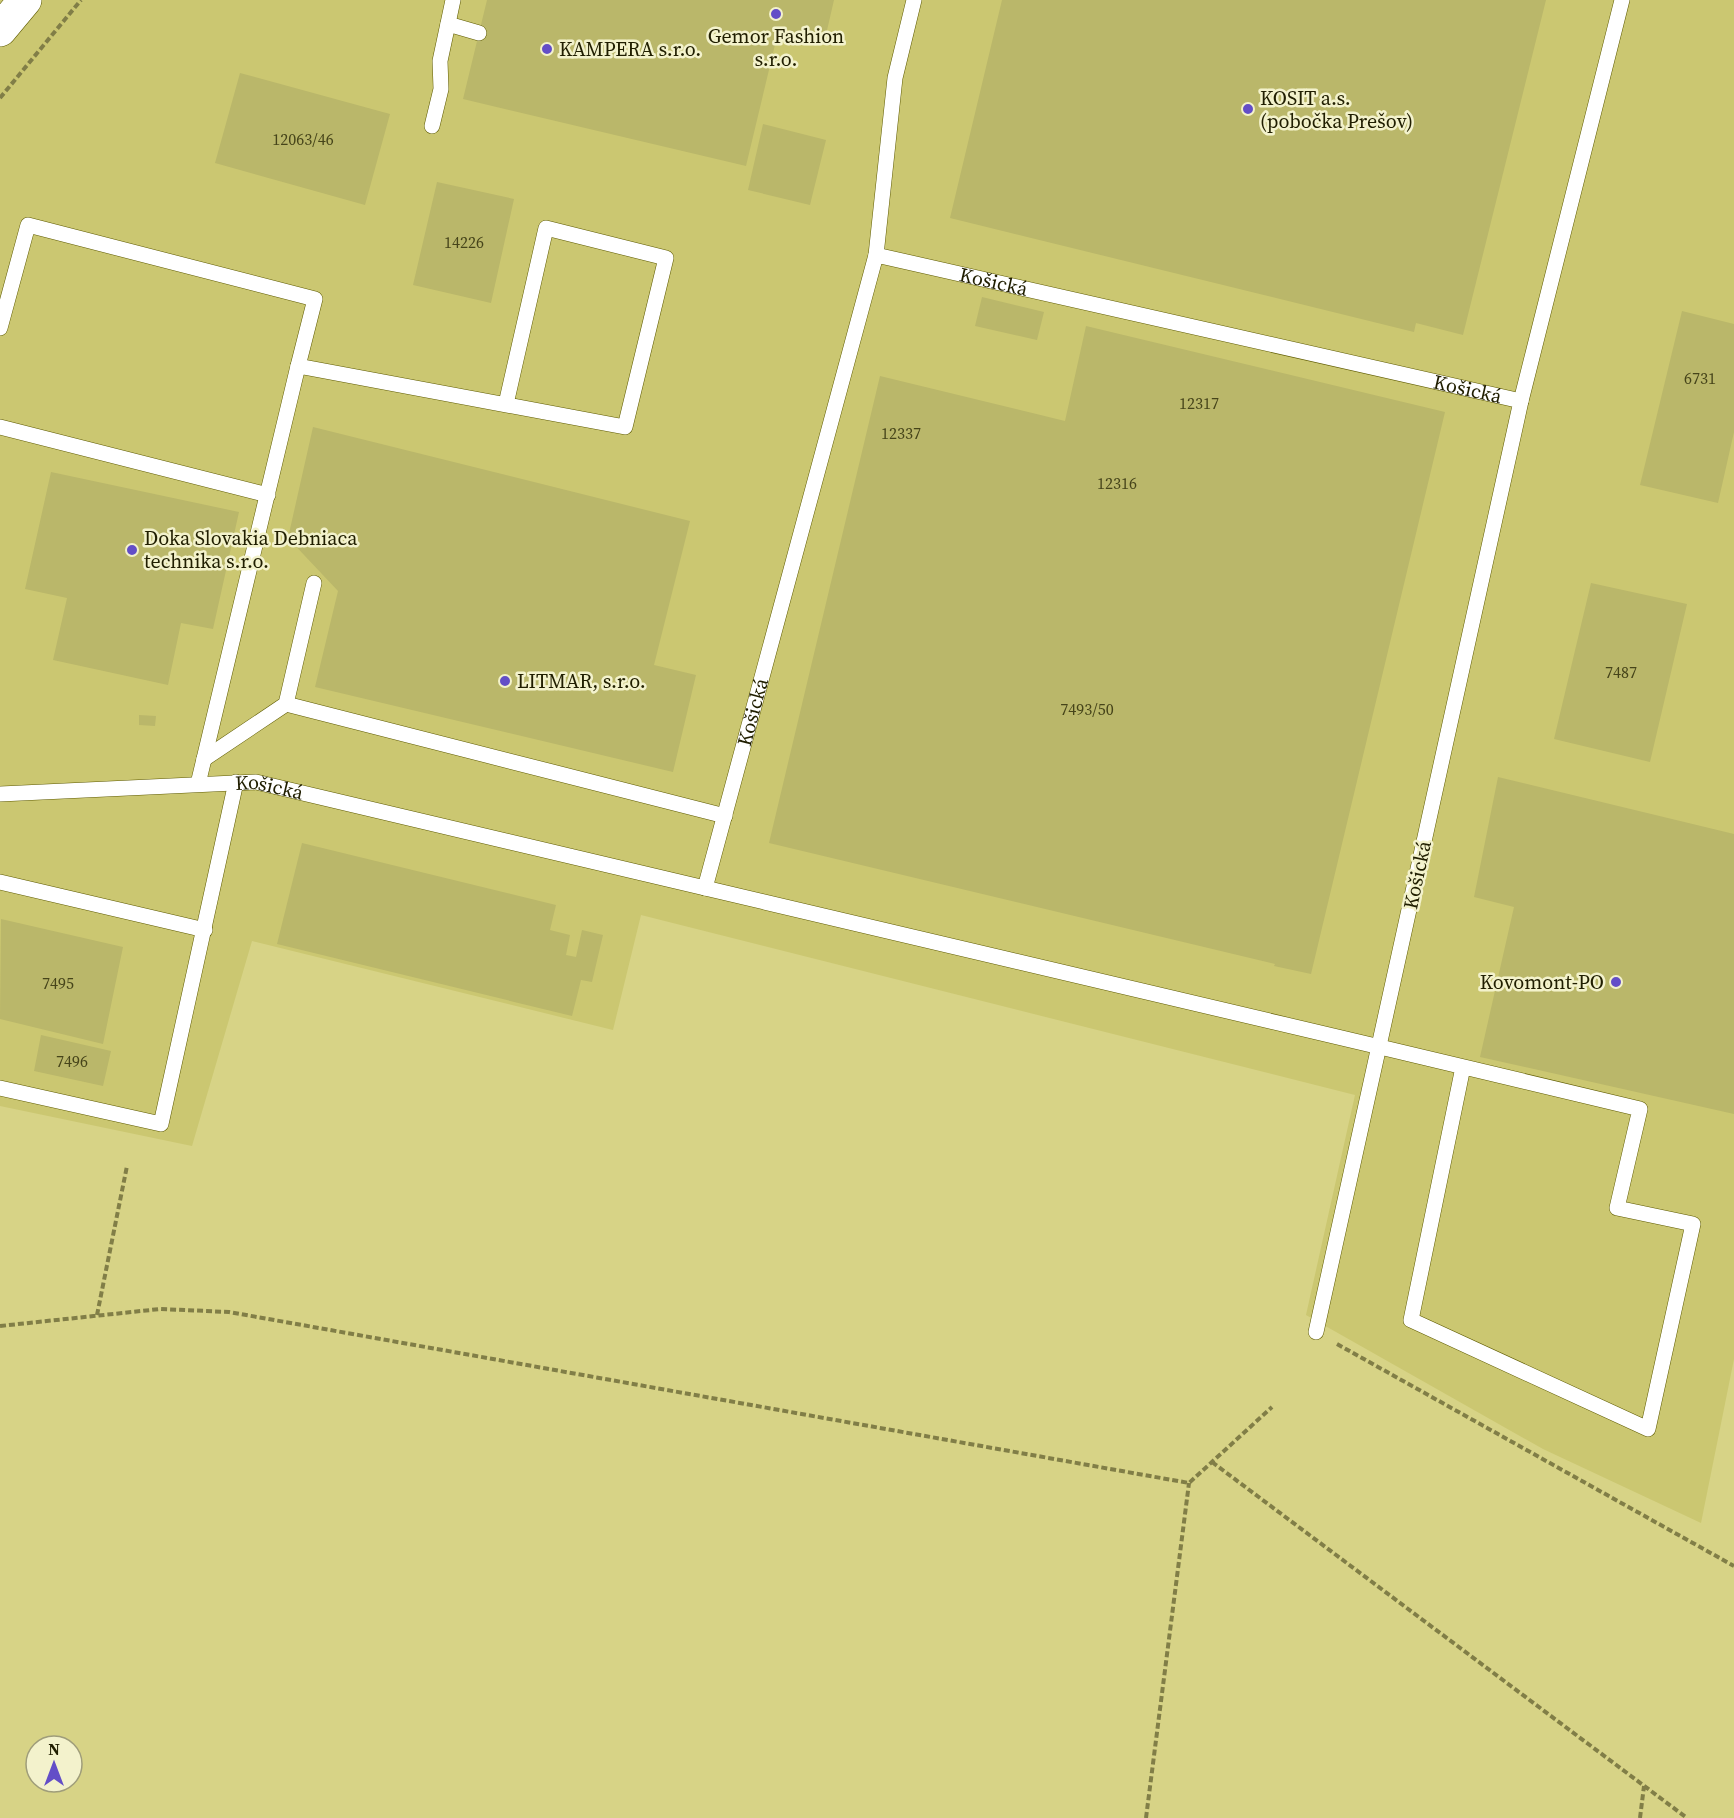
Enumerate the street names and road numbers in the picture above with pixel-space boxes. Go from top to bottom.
street label: Košická [957,260,1031,303]
street label: Košická [1431,368,1505,410]
street label: Košická [730,674,775,749]
street label: Košická [234,768,307,807]
street label: Košická [1396,837,1438,912]

